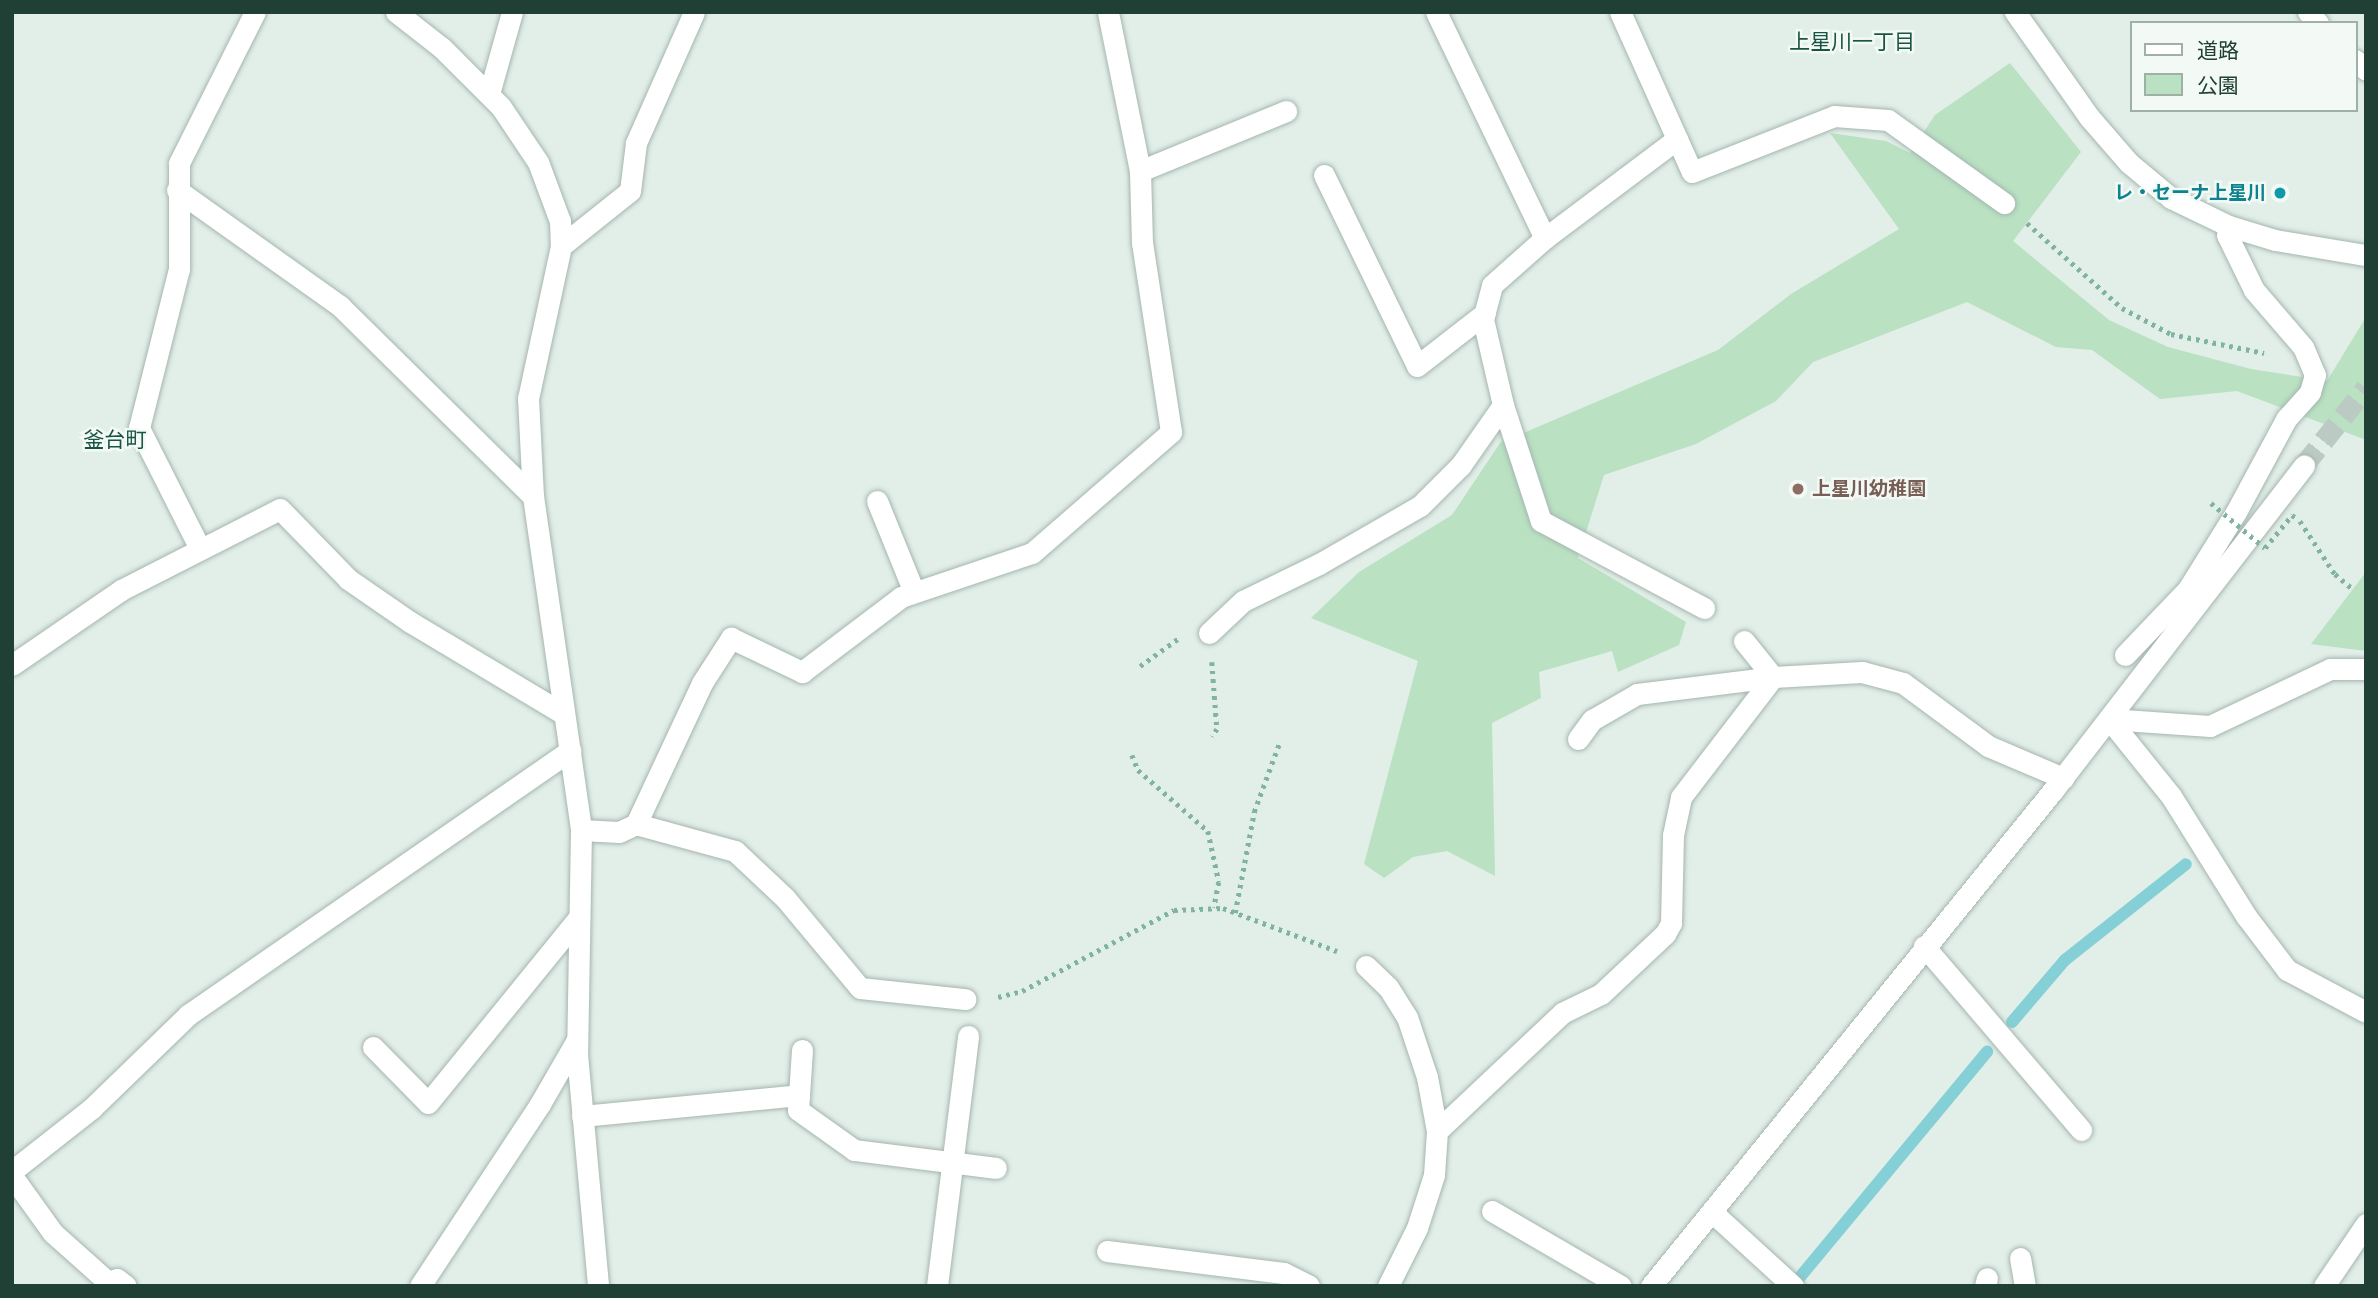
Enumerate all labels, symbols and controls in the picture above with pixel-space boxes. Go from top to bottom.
legend [2130,21,2357,112]
district label: 上星川一丁目 [1789,29,1915,55]
text: 道路 [2197,36,2239,65]
text: 公園 [2197,71,2239,100]
place label: レ・セーナ上星川 [2114,182,2266,204]
marker: レ・セーナ上星川 [2272,185,2288,201]
district label: 釜台町 [84,427,146,453]
place label: 上星川幼稚園 [1812,478,1926,500]
marker: 上星川幼稚園 [1790,481,1806,497]

